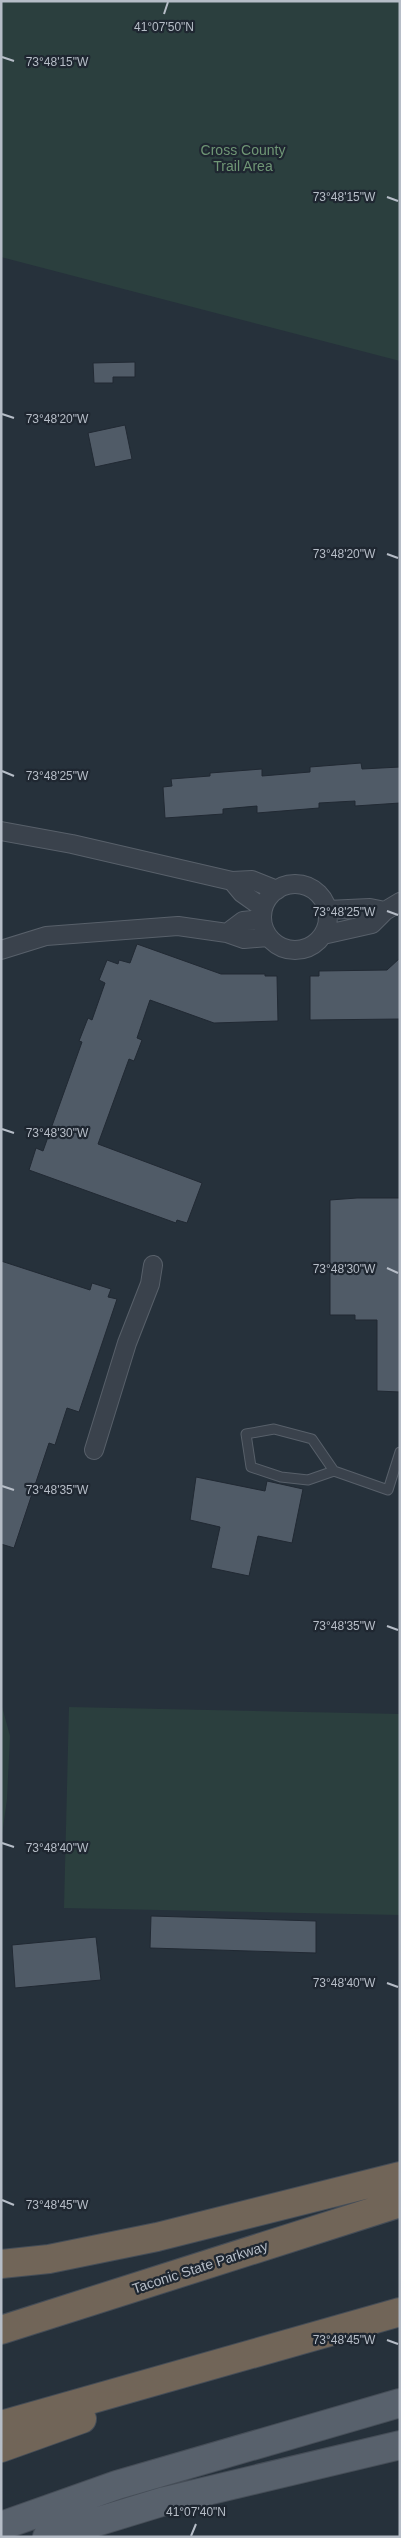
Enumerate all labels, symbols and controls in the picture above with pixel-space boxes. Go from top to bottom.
text: 41°07'50"N [134,20,194,34]
text: 73°48'15"W [26,55,89,69]
park label: Cross County Trail Area [201,142,285,174]
text: 73°48'15"W [313,190,376,204]
text: 73°48'20"W [26,412,89,426]
text: 73°48'20"W [313,547,376,561]
text: 73°48'25"W [26,769,89,783]
text: 73°48'25"W [313,905,376,919]
text: 73°48'30"W [26,1126,89,1140]
text: 73°48'30"W [313,1262,376,1276]
text: 73°48'35"W [26,1483,89,1497]
text: 73°48'35"W [313,1619,376,1633]
text: 73°48'40"W [26,1841,89,1855]
text: 73°48'40"W [313,1976,376,1990]
text: 73°48'45"W [26,2198,89,2212]
street label: Taconic State Parkway [130,2238,270,2296]
text: 73°48'45"W [313,2333,376,2347]
text: 41°07'40"N [166,2505,226,2519]

